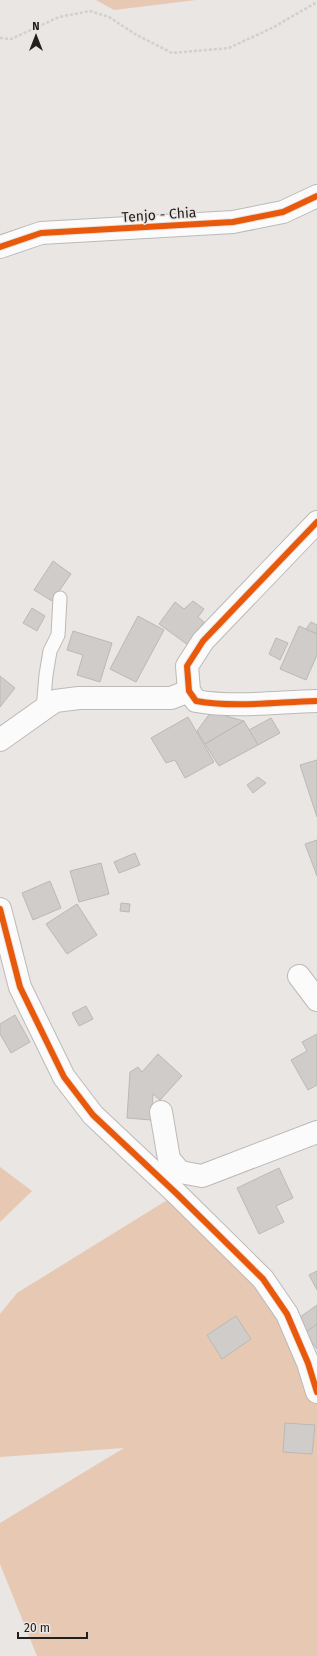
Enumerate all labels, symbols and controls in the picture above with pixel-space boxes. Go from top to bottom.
north arrow [16,16,56,56]
text: N [32,20,40,33]
street label: Tenjo - Chia [121,204,197,226]
scale bar [18,1614,87,1640]
text: 20 m [24,1621,50,1635]

